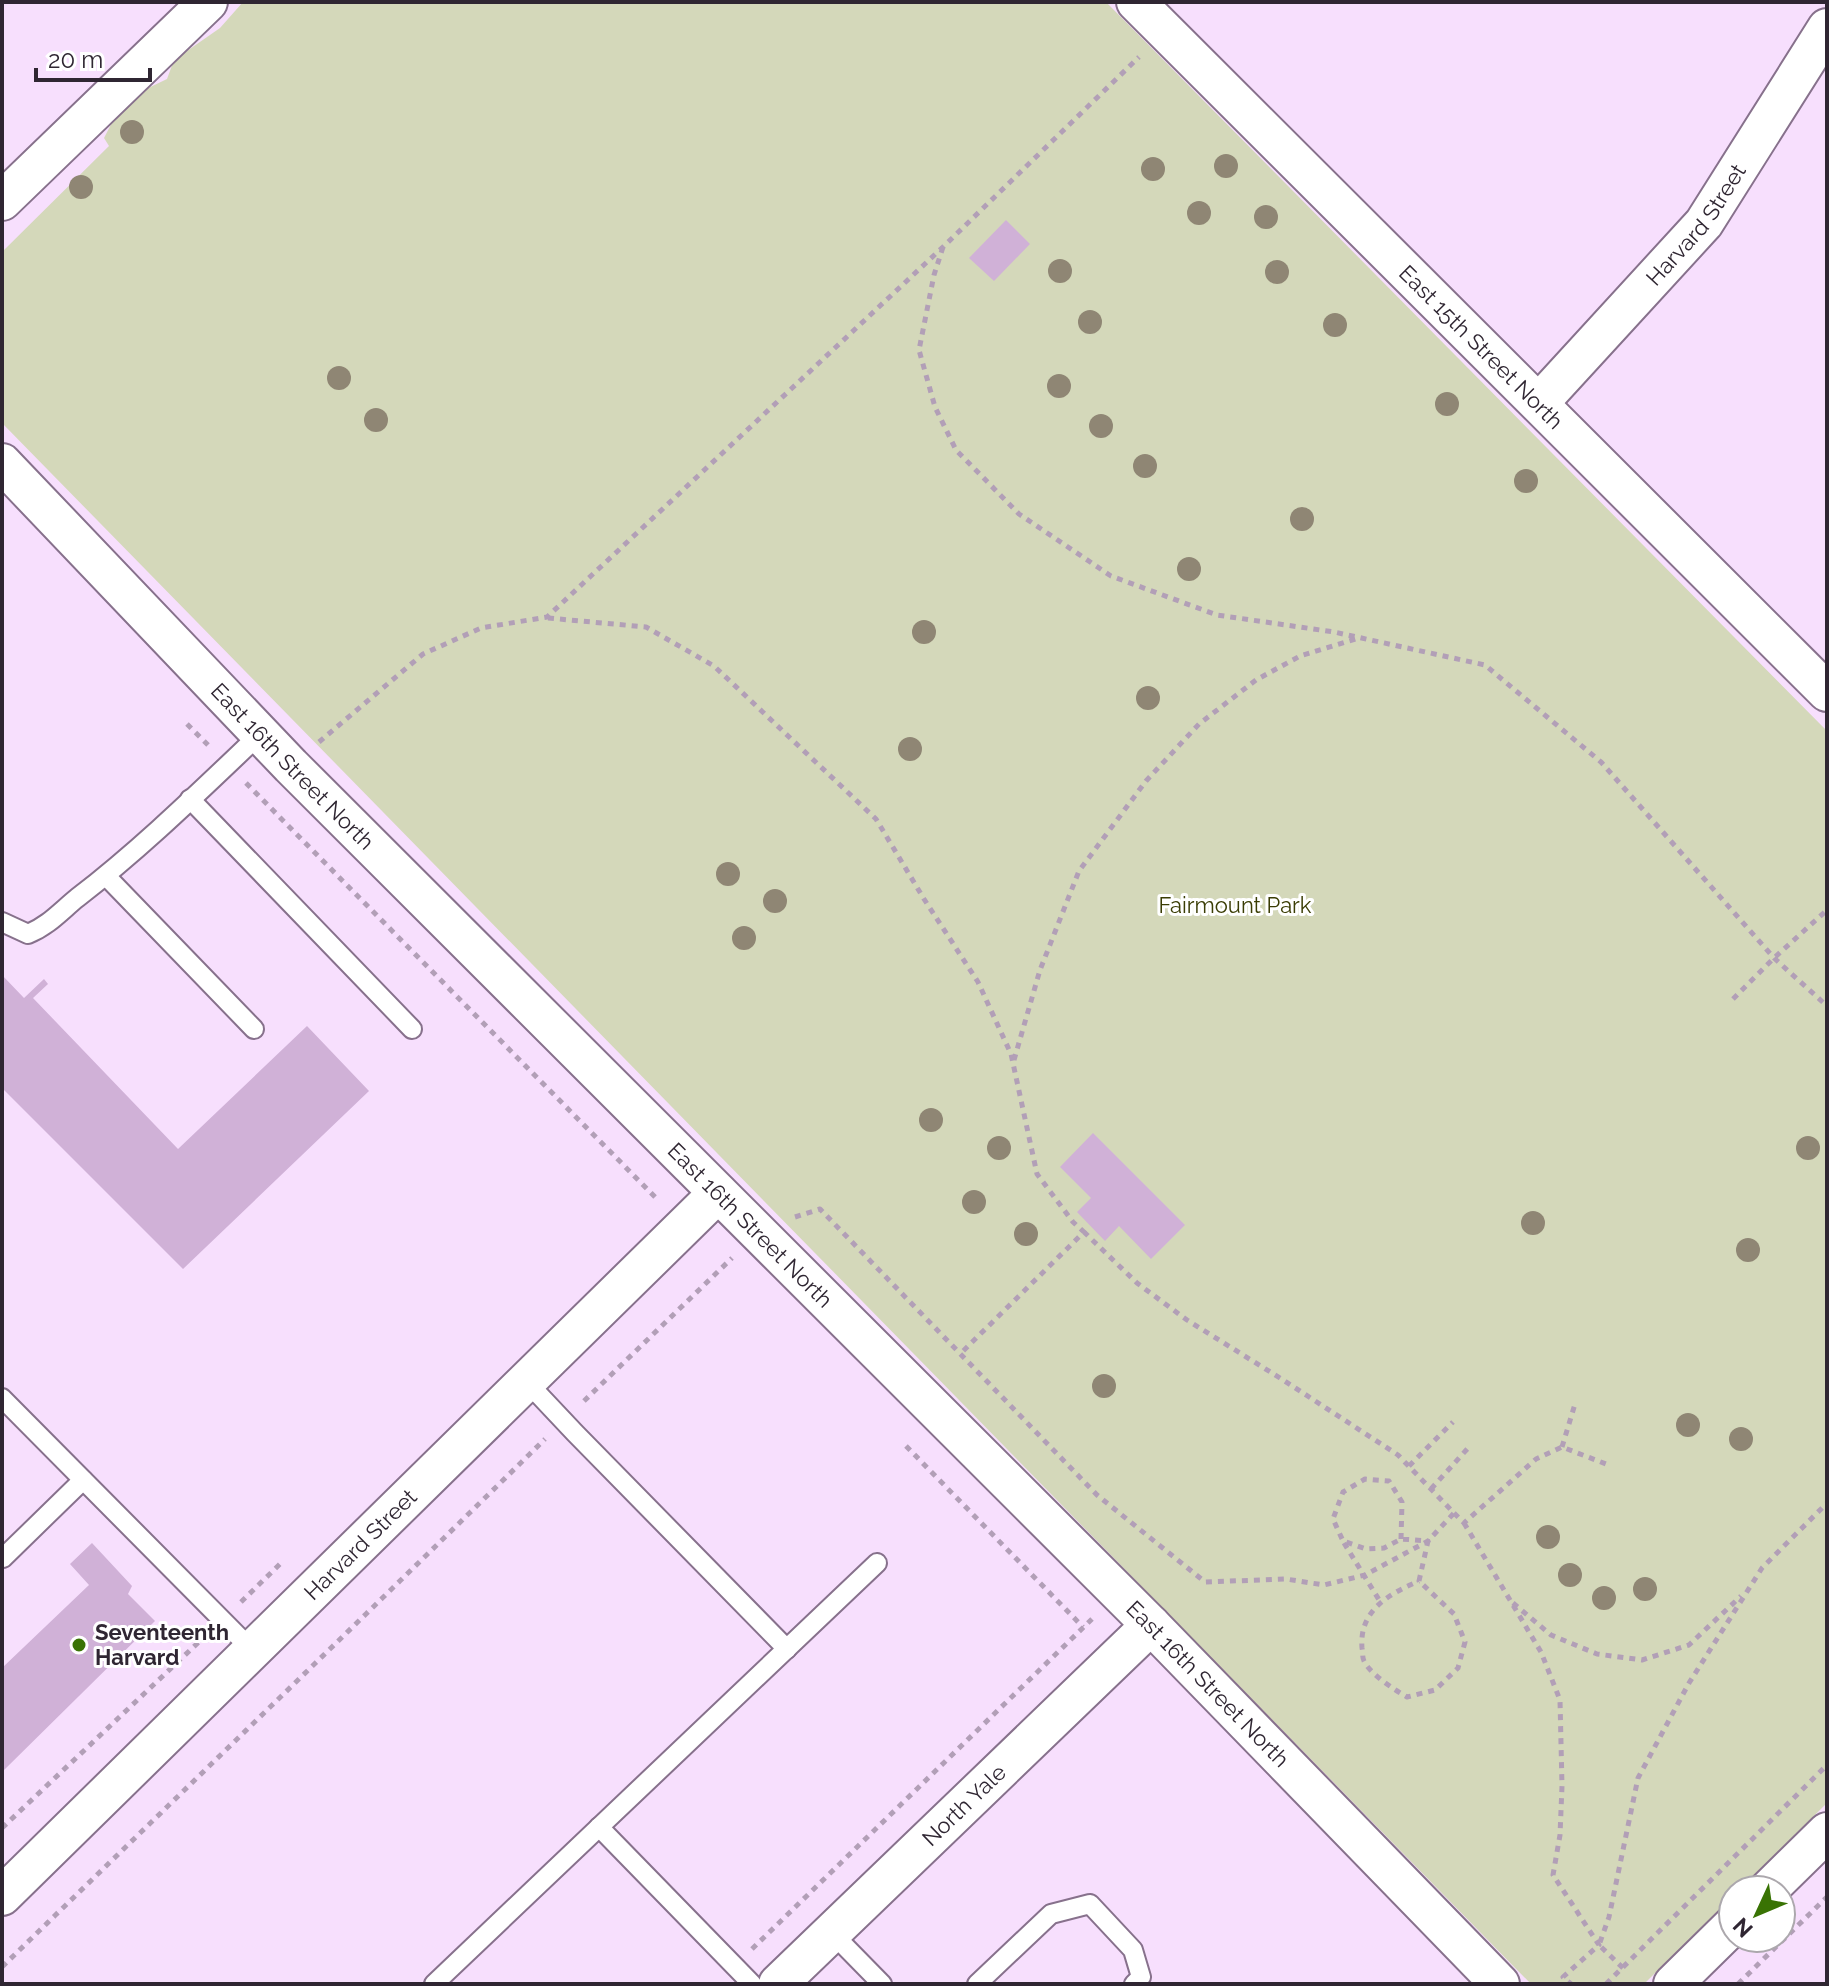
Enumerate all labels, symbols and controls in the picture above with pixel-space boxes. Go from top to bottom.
scale bar [36,32,150,82]
text: 20 m [48,45,103,74]
street label: Harvard Street [1641,159,1751,291]
street label: East 15th Street North [1394,260,1569,434]
street label: East 16th Street North [206,678,380,855]
park label: Fairmount Park [1158,892,1312,918]
street label: East 16th Street North [663,1137,838,1312]
street label: Harvard Street [299,1483,422,1605]
street label: East 16th Street North [1121,1595,1295,1772]
place label: Seventeenth Harvard [95,1619,229,1670]
marker: Seventeenth Harvard [70,1636,88,1654]
street label: North Yale [917,1759,1011,1851]
north arrow [1717,1874,1797,1954]
text: N [1727,1913,1758,1943]

